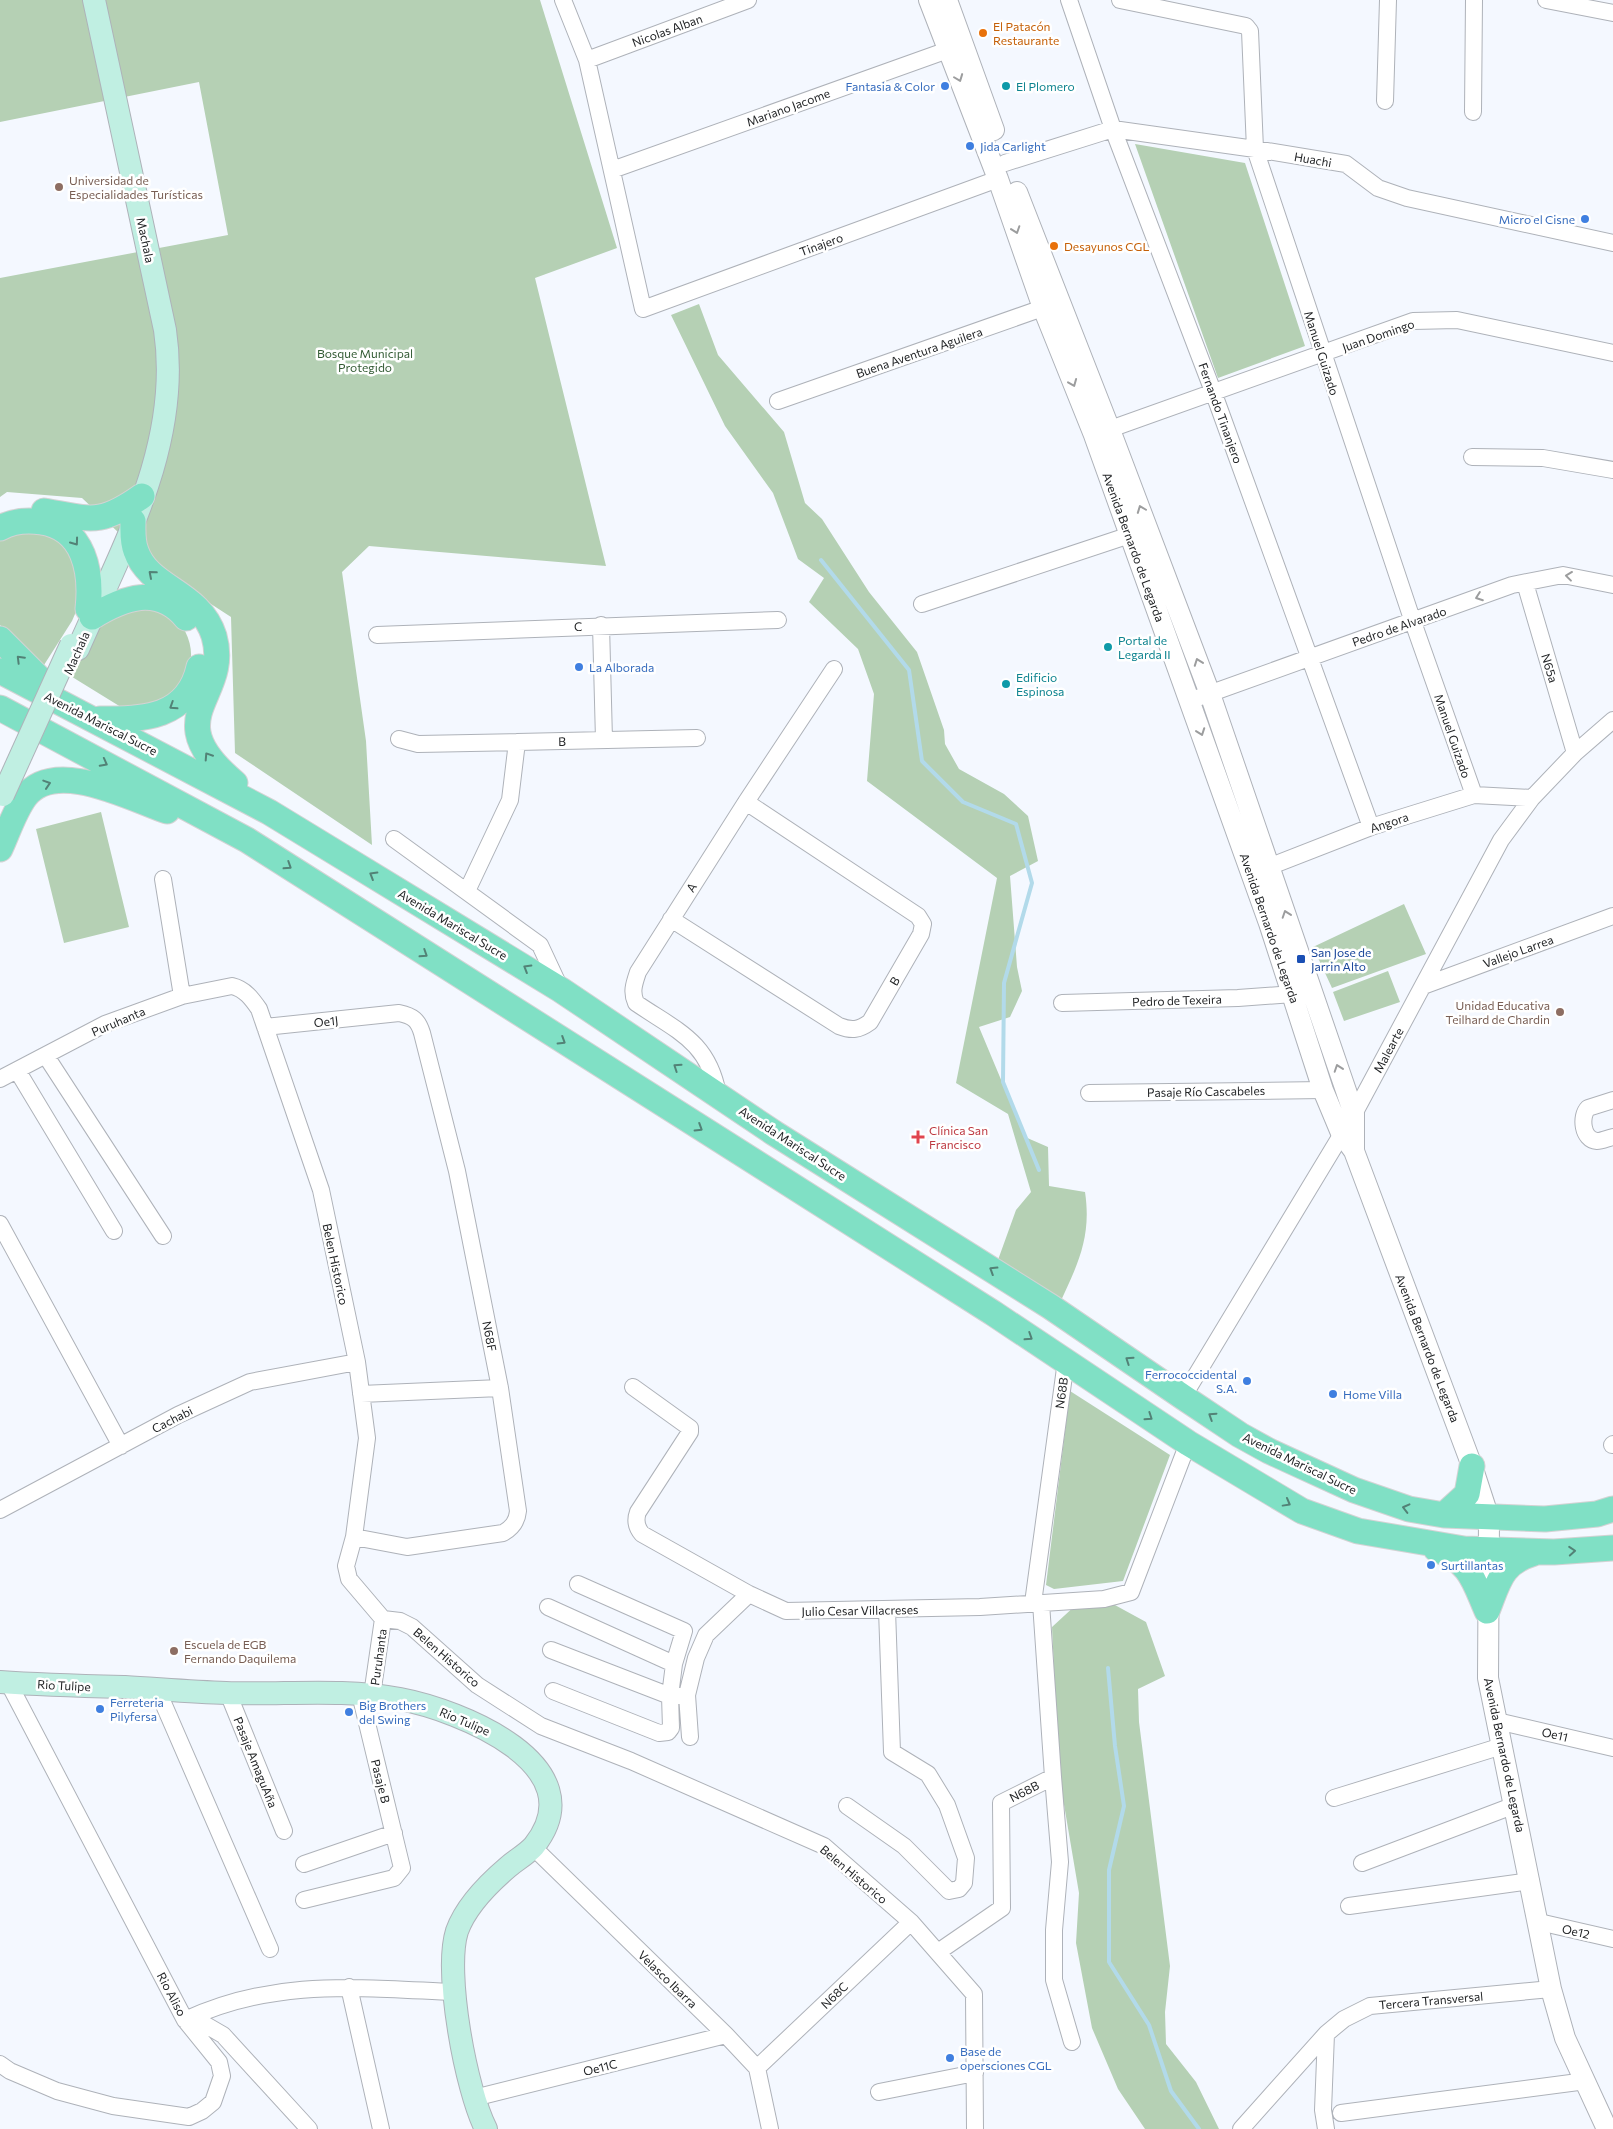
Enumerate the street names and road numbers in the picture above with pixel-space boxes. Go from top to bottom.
street label: Nicolas Alban [630,11,704,49]
street label: Mariano Jacome [744,85,832,130]
street label: Huachi [1293,149,1333,169]
street label: Machala [134,216,158,264]
street label: Tinajero [797,230,845,258]
street label: Manuel Guizado [1302,309,1342,397]
street label: Juan Domingo [1340,316,1416,355]
street label: Buena Aventura Aguilera [854,324,984,380]
street label: Fernando Tinanjero [1196,361,1246,465]
street label: Avenida Bernardo de Legarda [1100,470,1168,624]
street label: Pedro de Alvarado [1350,603,1448,649]
street label: C [574,619,582,633]
street label: Machala [60,629,92,677]
street label: N65a [1539,652,1561,684]
street label: Avenida Mariscal Sucre [42,688,160,758]
street label: Manuel Guizado [1432,692,1474,780]
street label: B [558,734,566,748]
street label: Angora [1368,809,1410,835]
street label: Avenida Bernardo de Legarda [1238,851,1302,1005]
street label: A [683,880,699,894]
street label: Avenida Mariscal Sucre [396,886,510,962]
street label: Vallejo Larrea [1481,932,1555,970]
street label: B [886,974,902,988]
street label: Pedro de Texeira [1132,991,1222,1009]
street label: Puruhanta [89,1003,147,1039]
street label: Oe1J [313,1013,339,1030]
street label: Malearte [1370,1025,1406,1075]
street label: Pasaje Río Cascabeles [1147,1083,1265,1099]
street label: Avenida Mariscal Sucre [737,1103,849,1183]
street label: Belen Historico [321,1222,351,1306]
street label: Avenida Bernardo de Legarda [1393,1272,1463,1424]
street label: N68F [480,1320,500,1352]
street label: N68B [1052,1376,1070,1410]
street label: Cachabi [149,1403,195,1435]
street label: Avenida Mariscal Sucre [1241,1429,1359,1497]
street label: Julio Cesar Villacreses [801,1602,919,1619]
street label: Belen Historico [411,1624,483,1690]
street label: Puruhanta [367,1628,389,1686]
street label: Avenida Bernardo de Legarda [1482,1676,1528,1834]
street label: Rio Tulipe [37,1677,91,1693]
street label: Rio Tulipe [438,1704,492,1738]
street label: Pasaje AmaguAña [231,1714,281,1810]
street label: Oe11 [1541,1724,1569,1744]
street label: Pasaje B [369,1757,393,1805]
street label: N68B [1007,1778,1041,1804]
street label: Belen Historico [818,1842,890,1906]
street label: Oe12 [1561,1921,1592,1941]
street label: Velasco Ibarra [636,1947,700,2011]
street label: Rio Aliso [155,1970,189,2018]
street label: N68C [818,1979,850,2011]
street label: Tercera Transversal [1378,1988,1484,2012]
street label: Oe11C [582,2056,618,2078]

